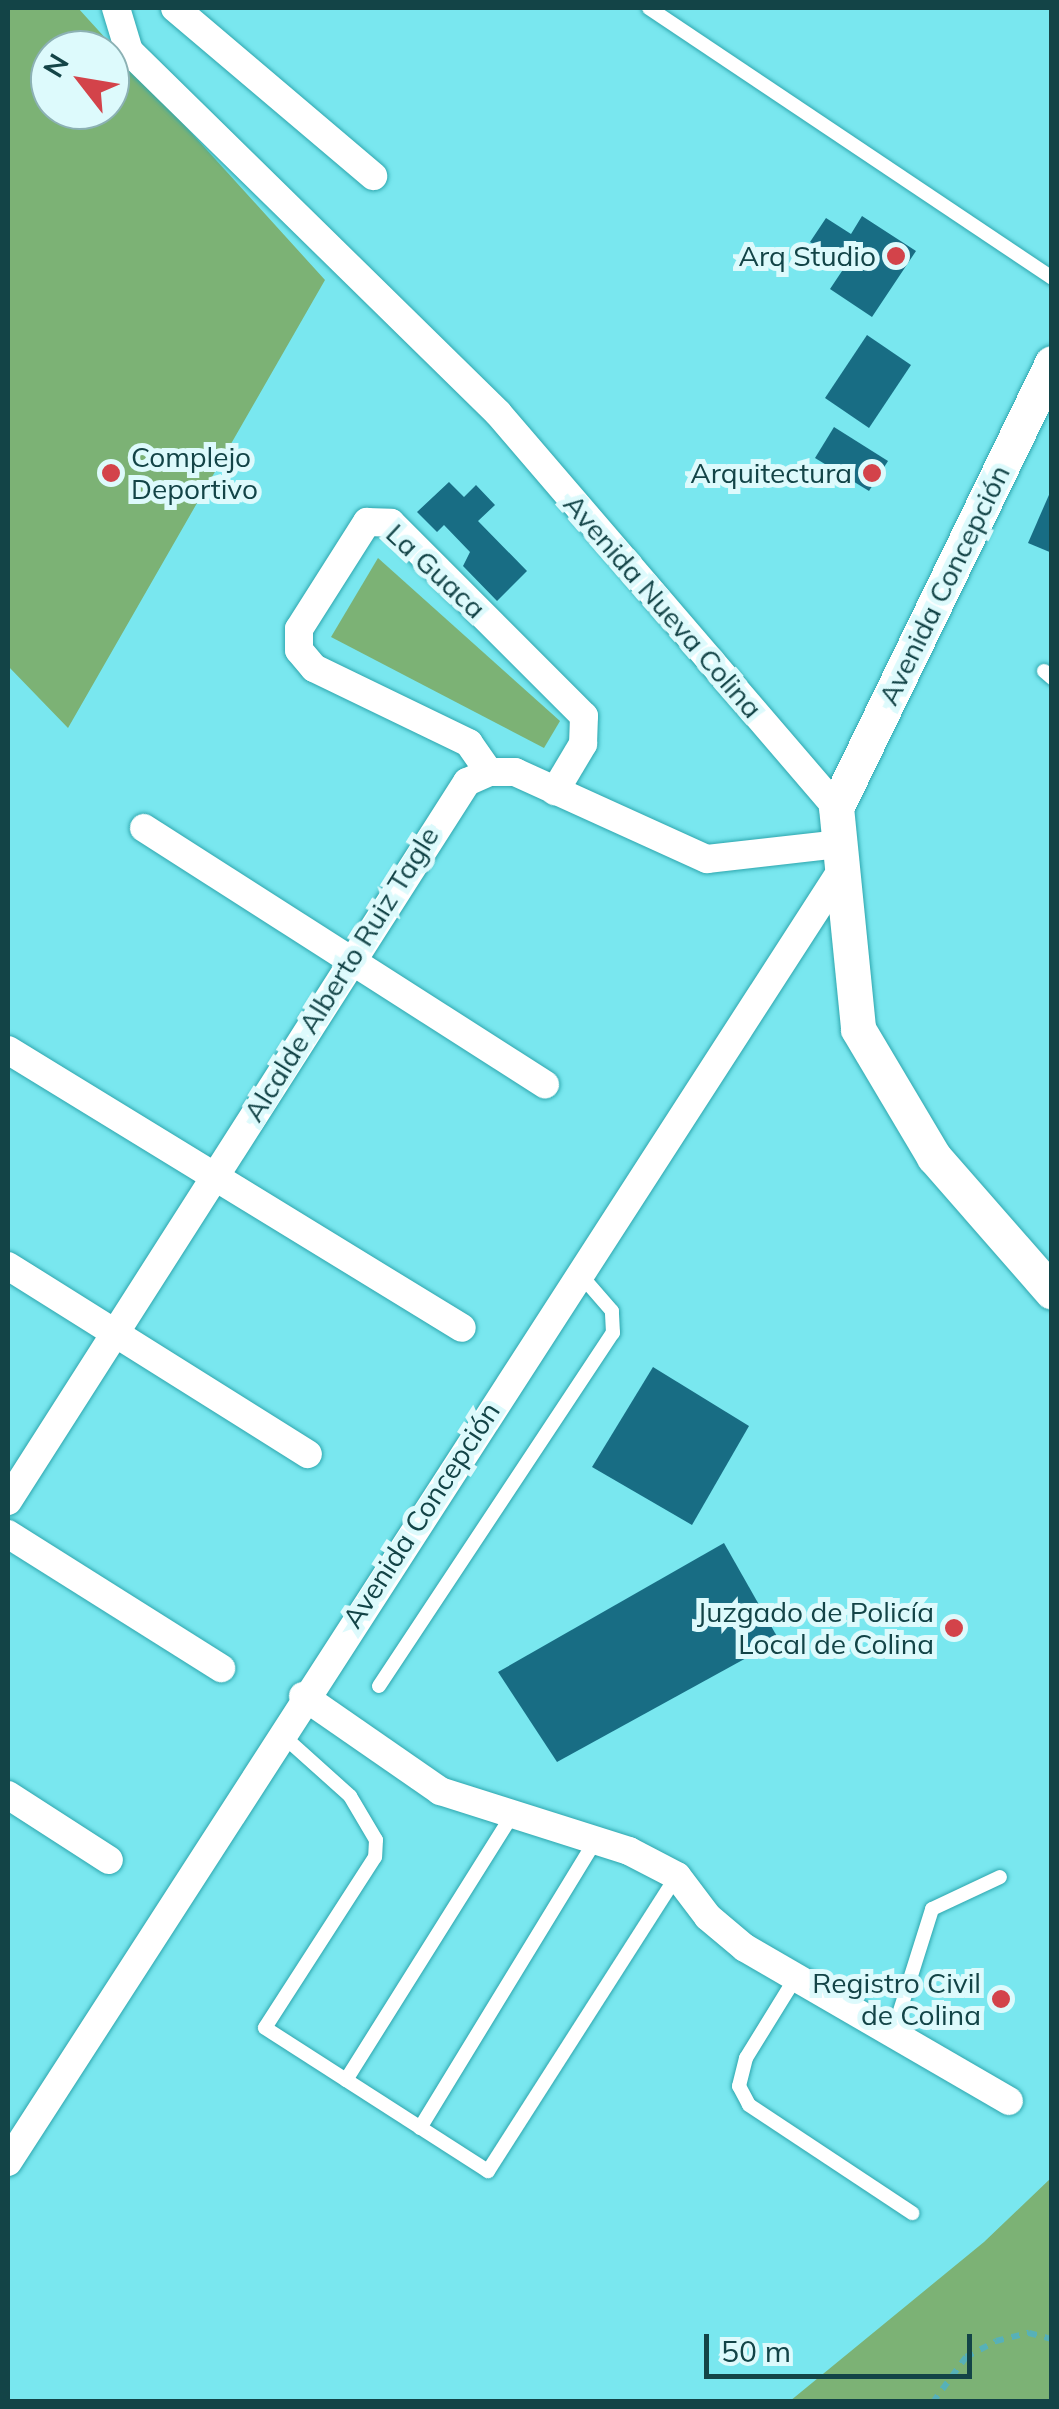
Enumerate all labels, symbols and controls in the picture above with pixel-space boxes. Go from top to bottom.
north arrow [30,30,130,130]
text: N [35,47,76,83]
place label: Arq Studio [739,239,876,273]
marker: Arq Studio [885,245,907,267]
place label: Complejo Deportivo [131,440,258,506]
place label: Arquitectura [690,456,852,490]
street label: Avenida Concepción [871,460,1017,710]
marker: Complejo Deportivo [100,462,122,484]
marker: Arquitectura [861,462,883,484]
street label: Avenida Nueva Colina [557,487,769,725]
street label: La Guaca [379,517,493,625]
street label: Alcalde Alberto Ruiz Tagle [236,820,446,1128]
street label: Avenida Concepción [335,1396,507,1634]
place label: Juzgado de Policía Local de Colina [697,1595,934,1661]
marker: Juzgado de Policía Local de Colina [943,1617,965,1639]
place label: Registro Civil de Colina [812,1966,981,2032]
marker: Registro Civil de Colina [990,1988,1012,2010]
scale bar [709,2314,976,2376]
text: 50 m [721,2332,791,2370]

